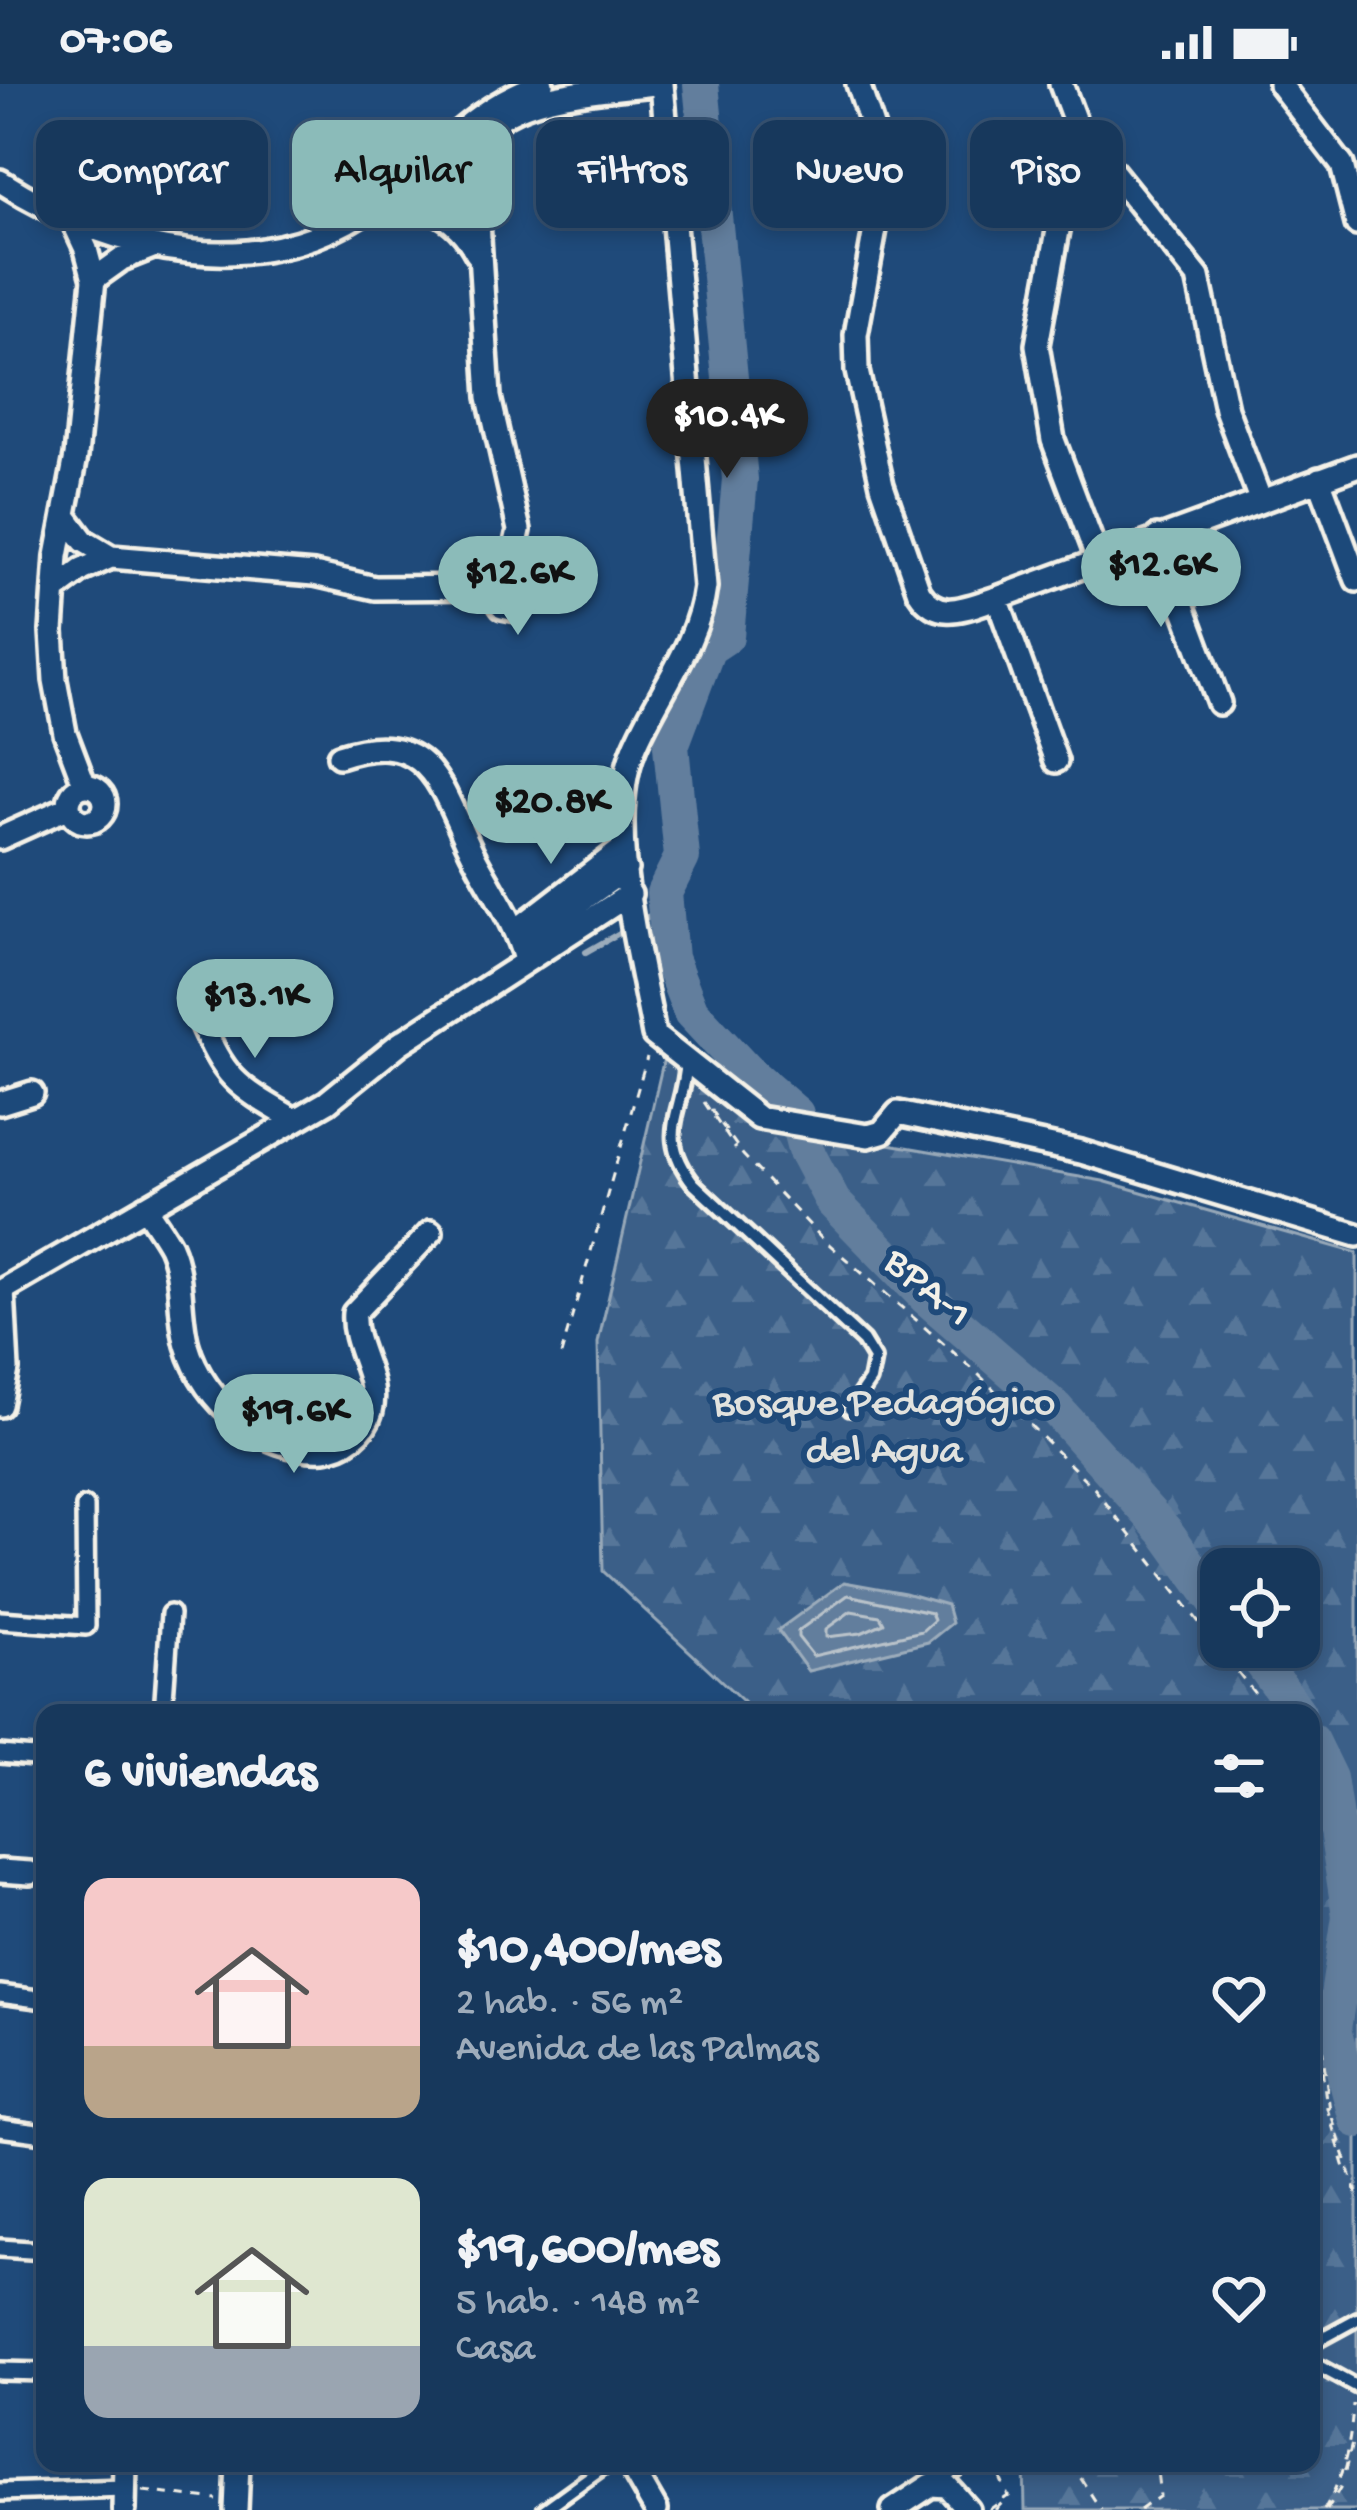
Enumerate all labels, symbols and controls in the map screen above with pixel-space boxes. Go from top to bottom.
text: 07:06 [60,16,171,69]
chip: Comprar [36,120,268,228]
chip: Alquilar [292,120,512,228]
chip: Filtros [536,120,729,228]
chip: Nuevo [753,120,946,228]
chip: Piso [970,120,1123,228]
pin: $10.4K [629,379,825,481]
text: $10.4K [673,395,781,441]
pin: $12.6K [1063,528,1259,630]
pin: $12.6K [420,536,616,638]
text: $12.6K [1108,544,1214,590]
text: $12.6K [465,552,571,598]
pin: $20.8K [453,765,649,867]
text: $20.8K [494,781,608,827]
pin: $13.1K [157,959,353,1061]
text: $13.1K [204,975,306,1021]
street label: BPA-1 [871,1239,980,1341]
pin: $19.6K [196,1374,392,1476]
park label: Bosque Pedagógico del Agua [712,1381,1055,1478]
text: $19.6K [241,1390,347,1436]
map controls [1200,1548,1320,1668]
button: locate [1200,1548,1320,1668]
icon: filters [1206,1743,1272,1809]
text: 6 viviendas [84,1746,317,1806]
text: $10,400/mes [456,1922,720,1982]
icon: home [180,1926,324,2070]
icon: heart [1206,1965,1272,2031]
text: 2 hab. · 56 m² [456,1982,683,2028]
text: Avenida de las Palmas [456,2028,819,2074]
text: $19,600/mes [456,2222,718,2282]
icon: home [180,2226,324,2370]
icon: heart [1206,2265,1272,2331]
text: 5 hab. · 148 m² [456,2282,700,2328]
text: Casa [456,2328,535,2374]

